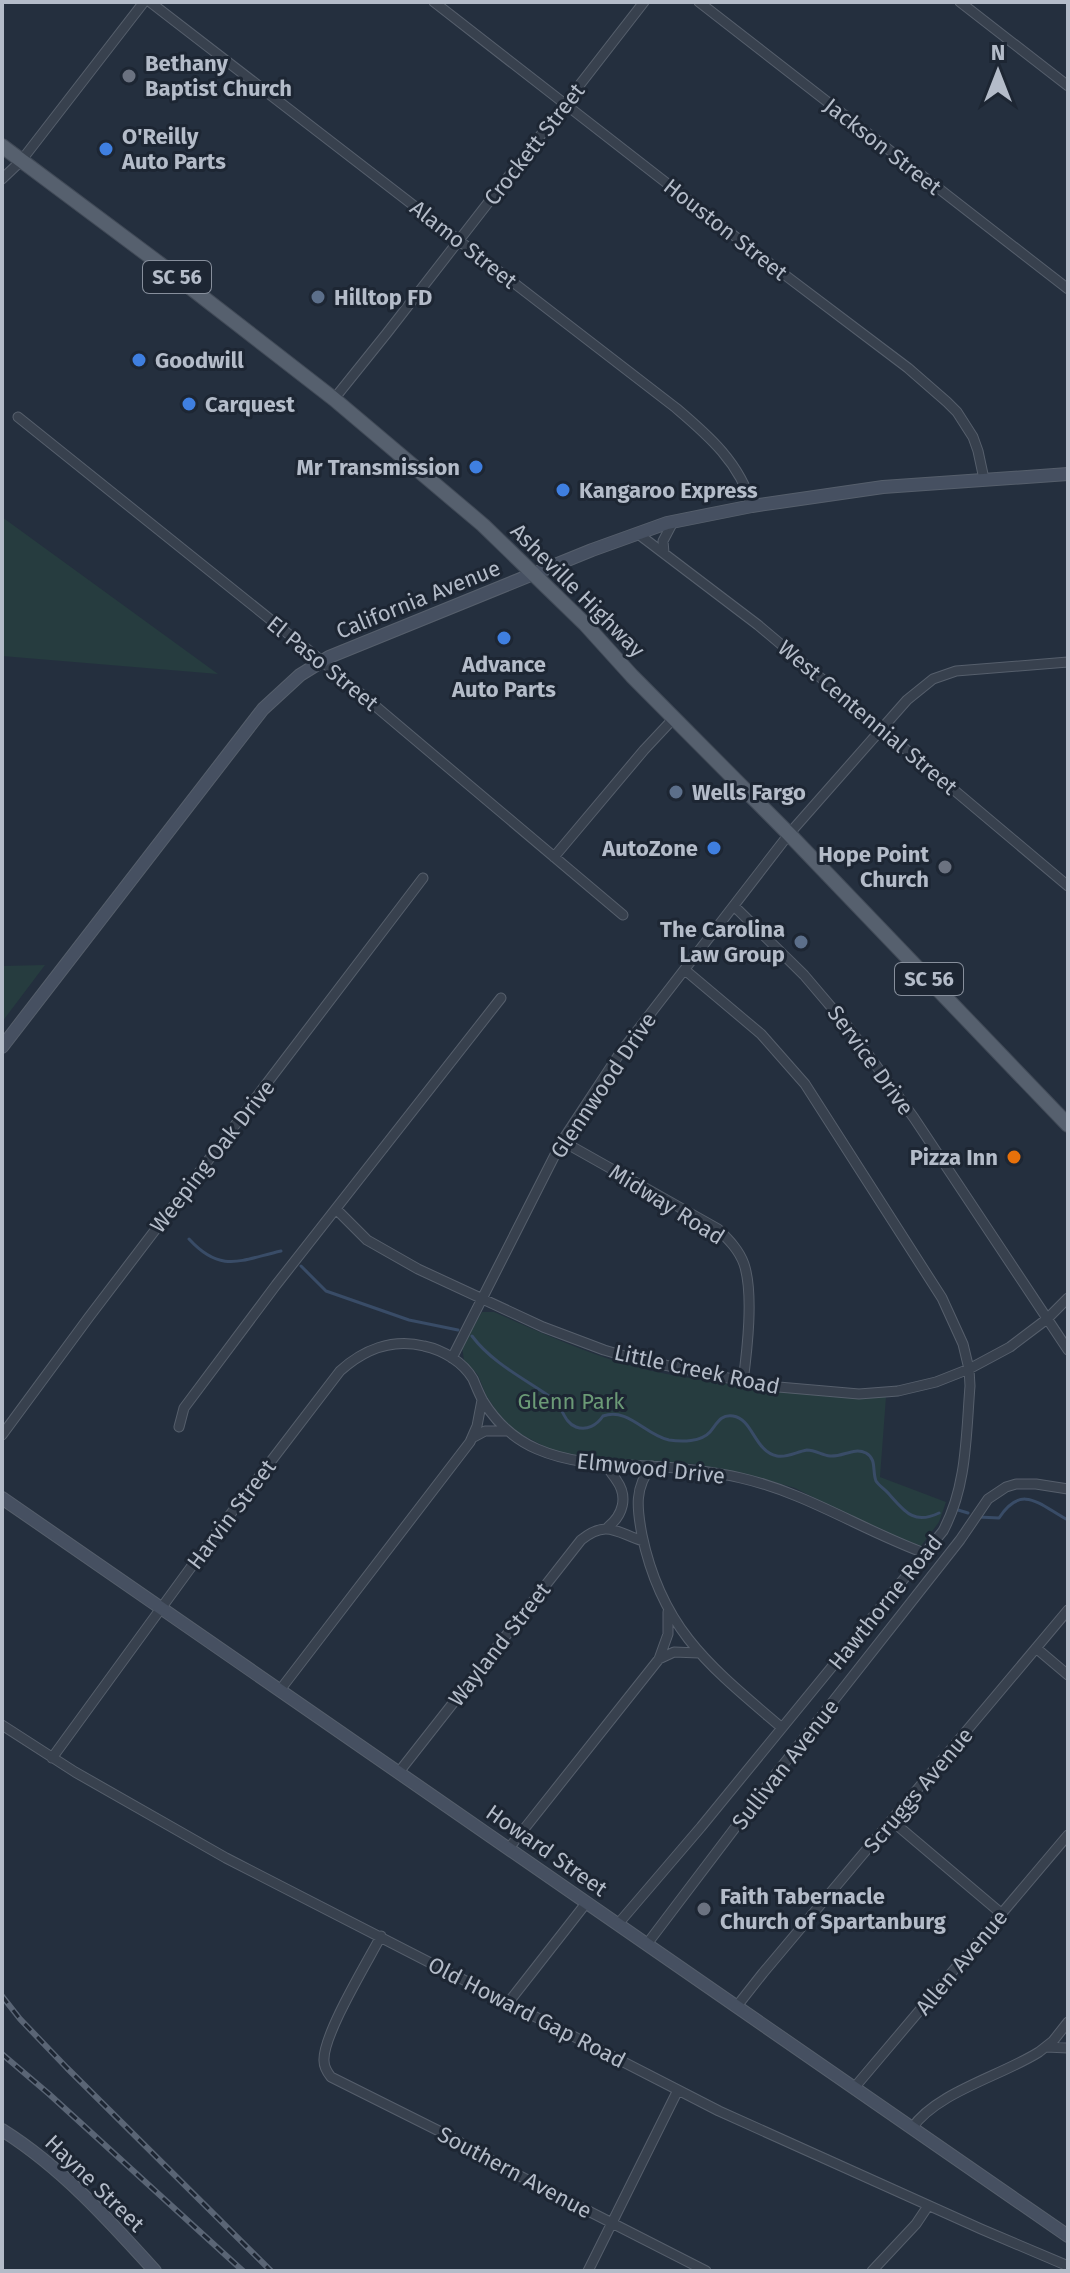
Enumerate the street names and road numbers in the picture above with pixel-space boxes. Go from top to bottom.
street label: Crockett Street [478,78,591,211]
street label: Jackson Street [818,92,947,201]
street label: Houston Street [658,173,793,286]
street label: Alamo Street [405,194,523,295]
road number: SC 56 [143,261,211,293]
street label: Asheville Highway [505,518,651,663]
street label: California Avenue [332,554,504,645]
street label: El Paso Street [261,610,384,717]
street label: West Centennial Street [772,634,963,800]
road number: SC 56 [895,963,963,995]
street label: Service Drive [822,1000,919,1120]
street label: Glennwood Drive [545,1007,662,1163]
street label: Weeping Oak Drive [144,1074,281,1238]
street label: Midway Road [604,1158,729,1251]
street label: Little Creek Road [612,1339,782,1400]
street label: Elmwood Drive [575,1447,726,1490]
street label: Harvin Street [181,1454,282,1575]
street label: Hawthorne Road [823,1529,948,1675]
street label: Wayland Street [443,1577,556,1712]
street label: Sullivan Avenue [726,1694,845,1835]
street label: Scruggs Avenue [858,1722,979,1859]
street label: Howard Street [481,1799,613,1902]
street label: Allen Avenue [910,1904,1013,2020]
street label: Old Howard Gap Road [423,1951,630,2074]
street label: Southern Avenue [433,2120,596,2224]
street label: Hayne Street [39,2129,150,2238]

